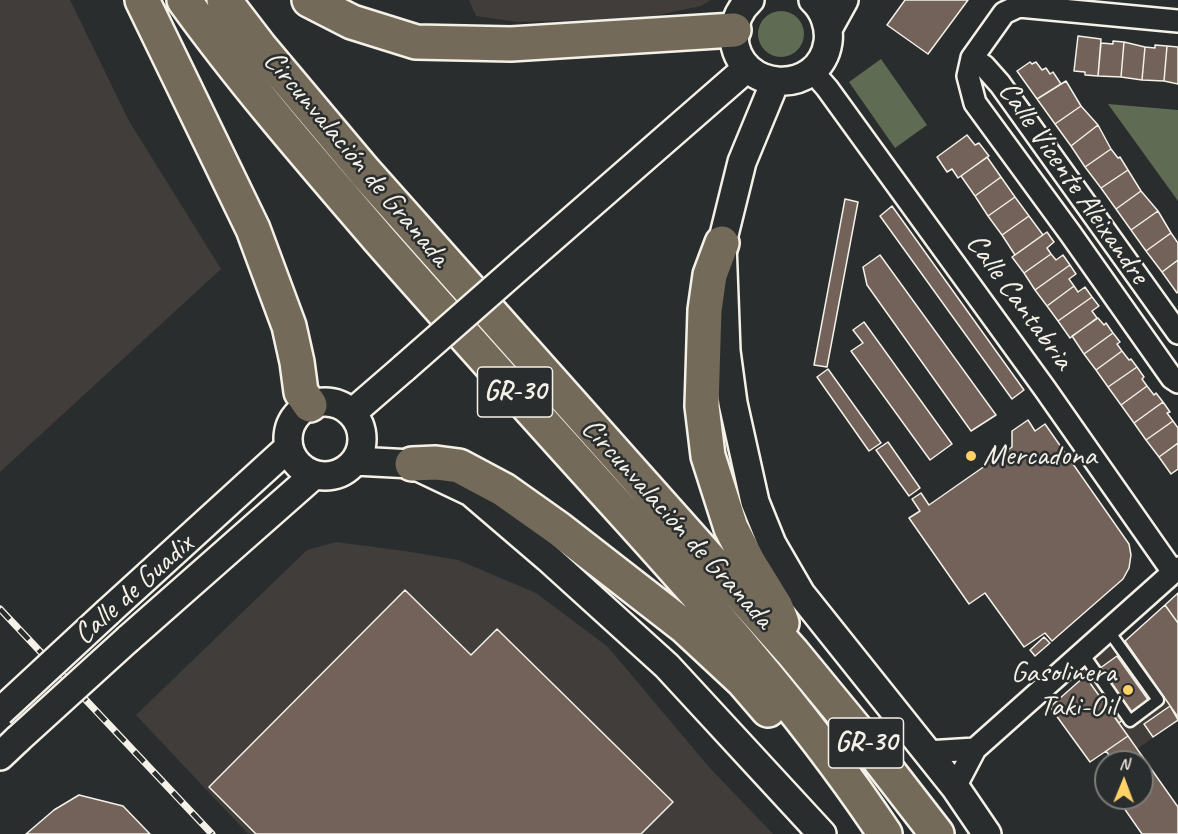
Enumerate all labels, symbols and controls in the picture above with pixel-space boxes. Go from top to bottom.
street label: Circunvalación de Granada [255,44,457,274]
street label: Calle Vicente Aleixandre [990,75,1156,291]
street label: Calle Cantabria [957,227,1081,377]
road number: GR-30 [478,367,552,417]
street label: Circunvalación de Granada [573,411,781,637]
place label: Mercadona [983,438,1097,474]
marker: Mercadona [964,449,978,463]
street label: Calle de Guadix [67,527,201,653]
place label: Gasolinera Taki-Oil [1011,655,1116,726]
marker: Gasolinera Taki-Oil [1121,683,1135,697]
road number: GR-30 [828,718,904,768]
north arrow [1094,750,1154,810]
text: N [1119,754,1129,774]

